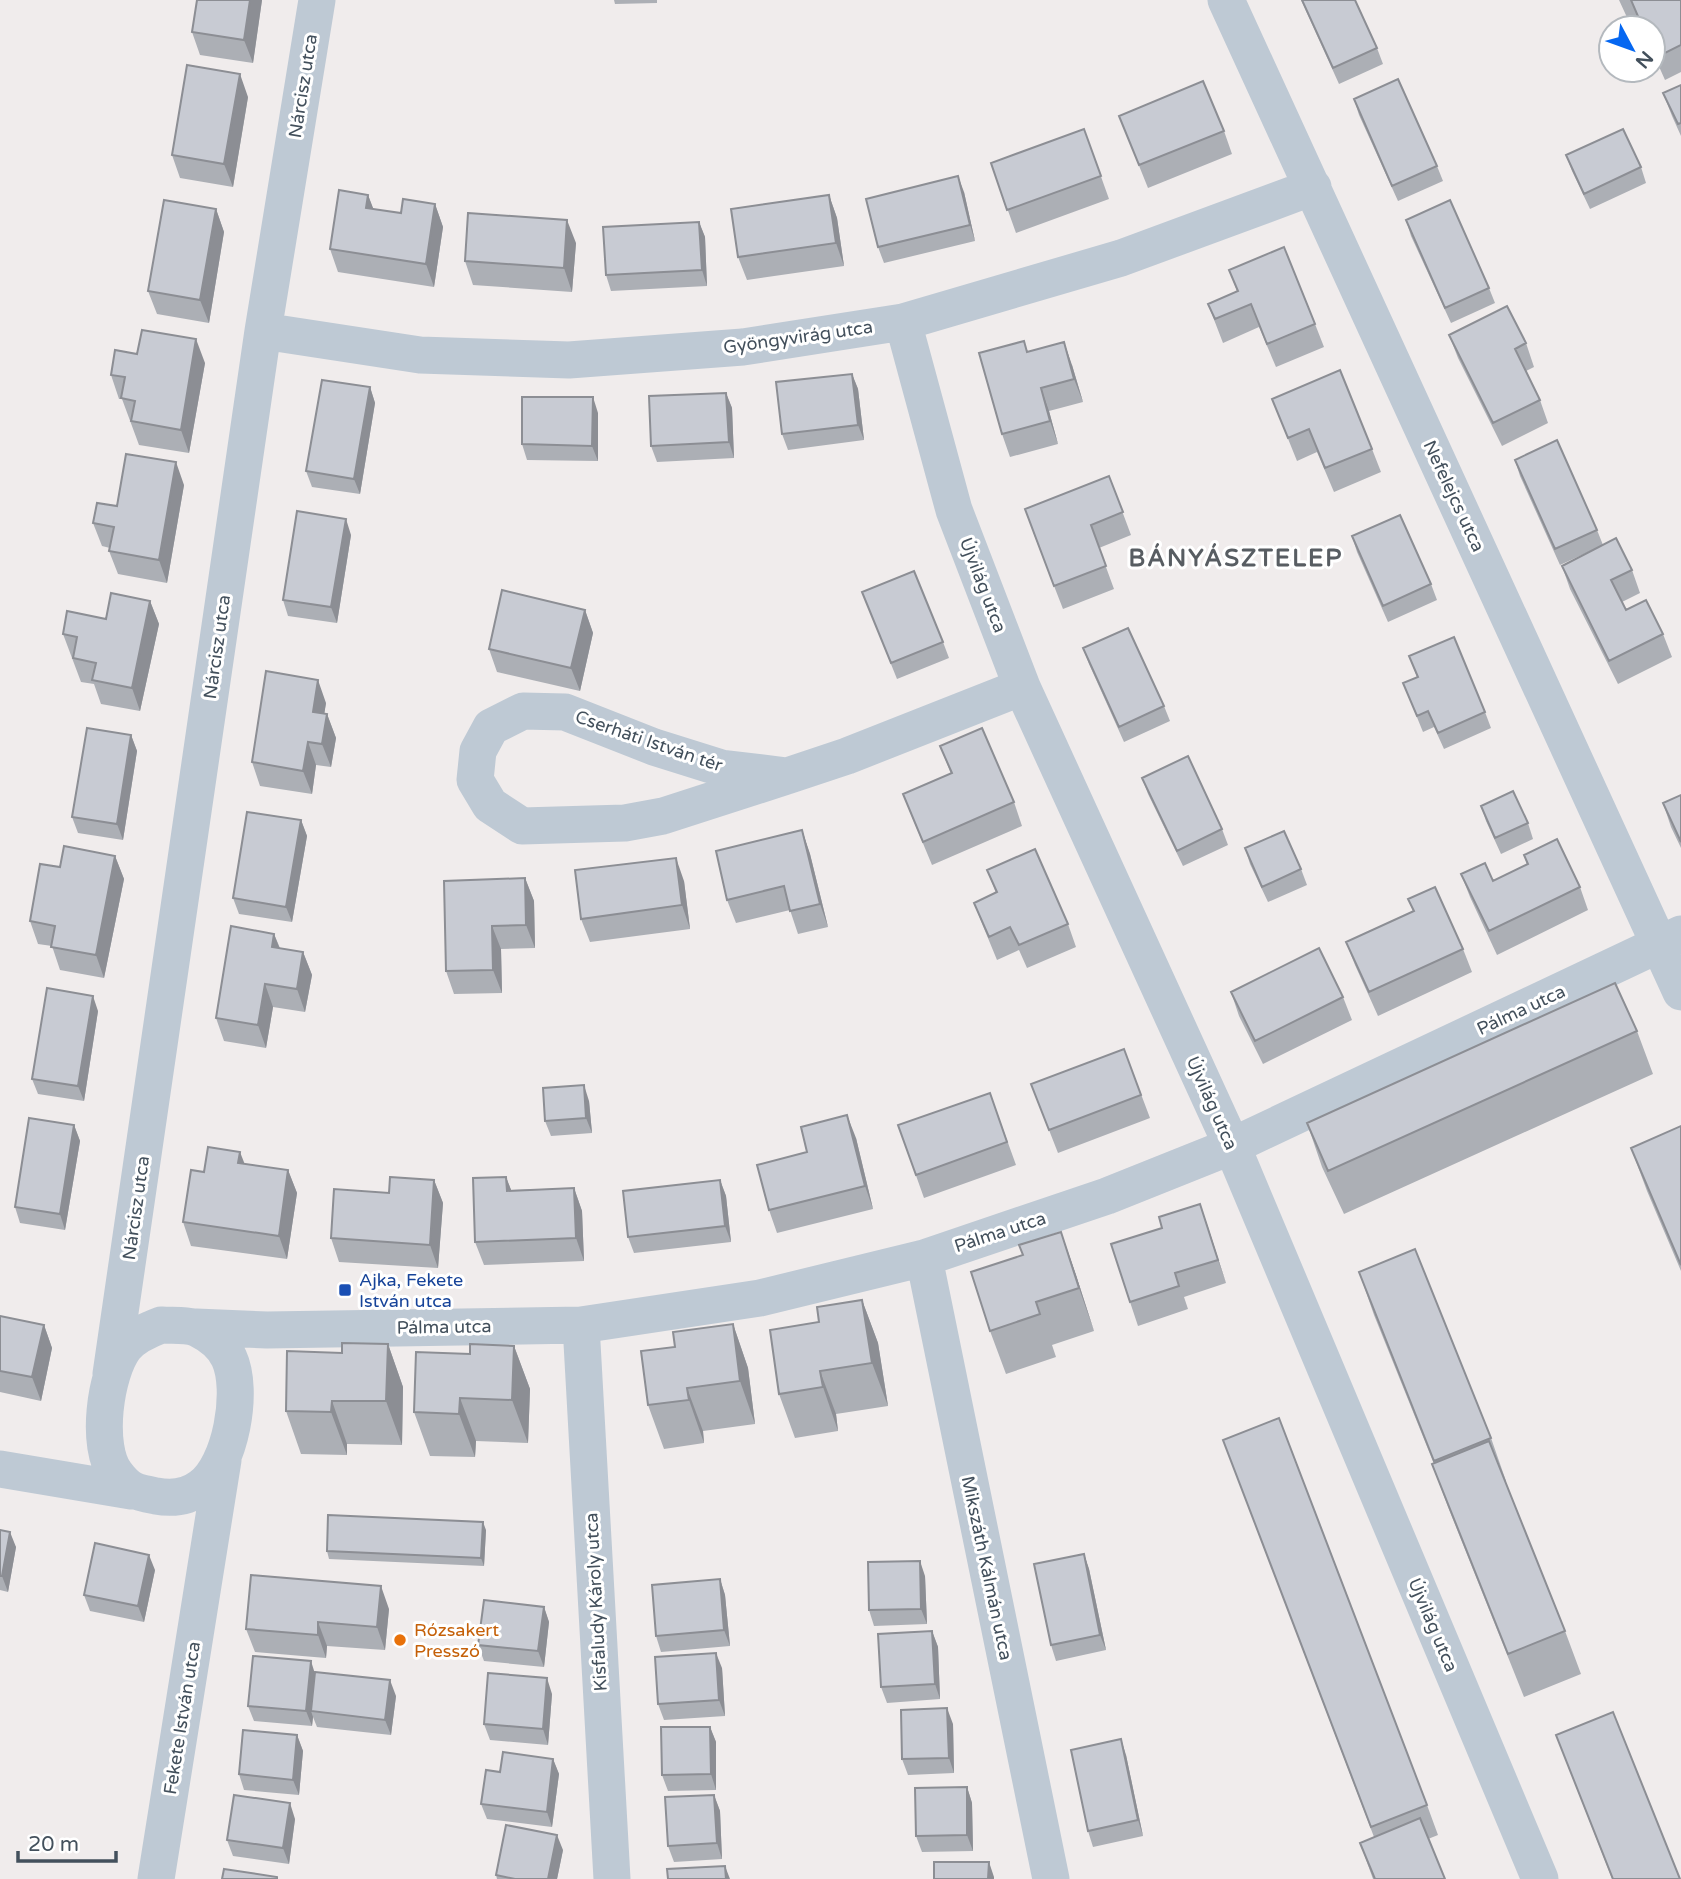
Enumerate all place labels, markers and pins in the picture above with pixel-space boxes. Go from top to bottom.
place label: Ajka, Fekete István utca [359,1269,463,1312]
marker: Ajka, Fekete István utca [337,1282,353,1298]
place label: Rózsakert Presszó [414,1619,499,1662]
marker: Rózsakert Presszó [392,1632,408,1648]

